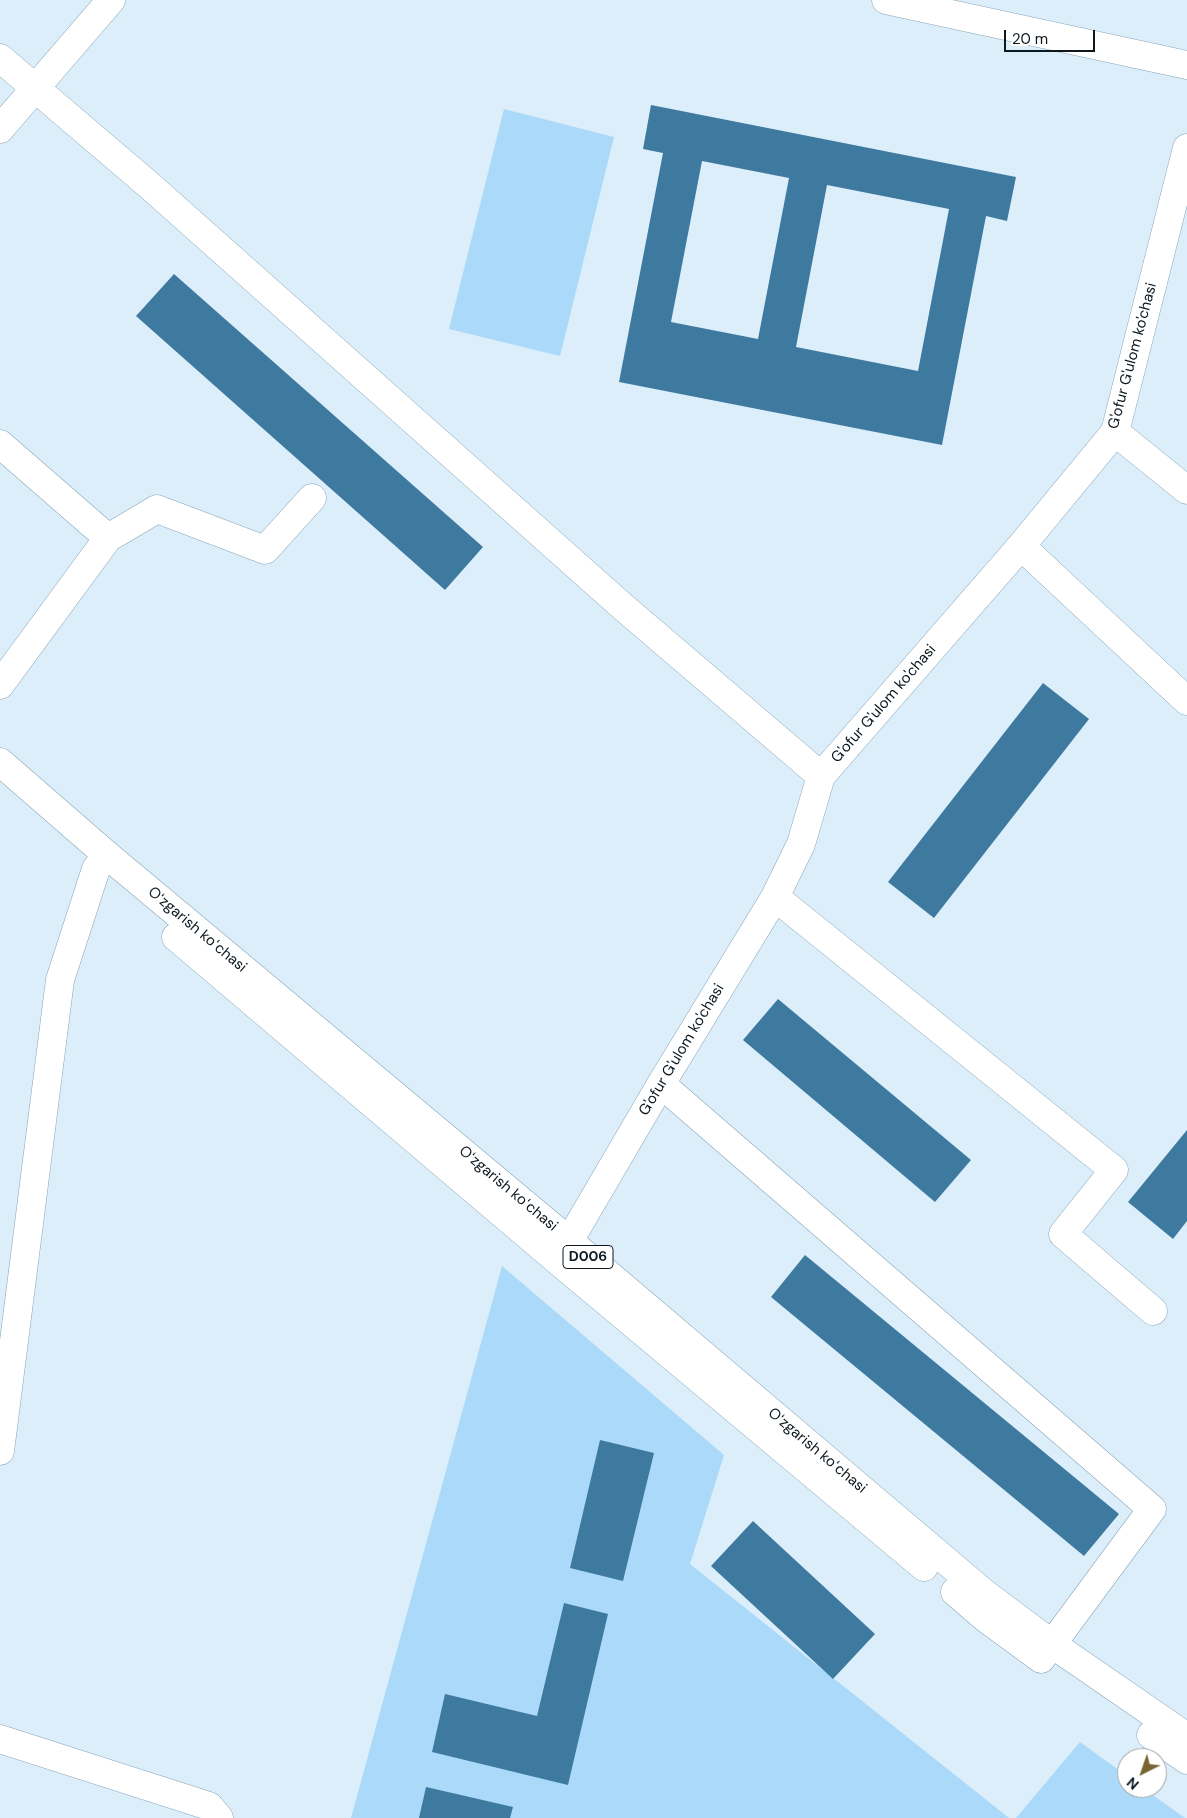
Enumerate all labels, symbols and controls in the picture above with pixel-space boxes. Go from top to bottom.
scale bar [1007,20,1098,52]
text: 20 m [1012,29,1048,49]
street label: G'ofur G'ulom ko'chasi [1105,281,1161,431]
street label: G'ofur G'ulom ko'chasi [828,641,940,767]
street label: Oʻzgarish koʻchasi [144,883,250,977]
street label: G'ofur G'ulom ko'chasi [635,981,729,1119]
street label: Oʻzgarish koʻchasi [455,1142,561,1236]
road number: D006 [563,1246,613,1268]
street label: Oʻzgarish koʻchasi [764,1404,870,1498]
north arrow [1117,1748,1167,1798]
text: N [1123,1773,1143,1794]

